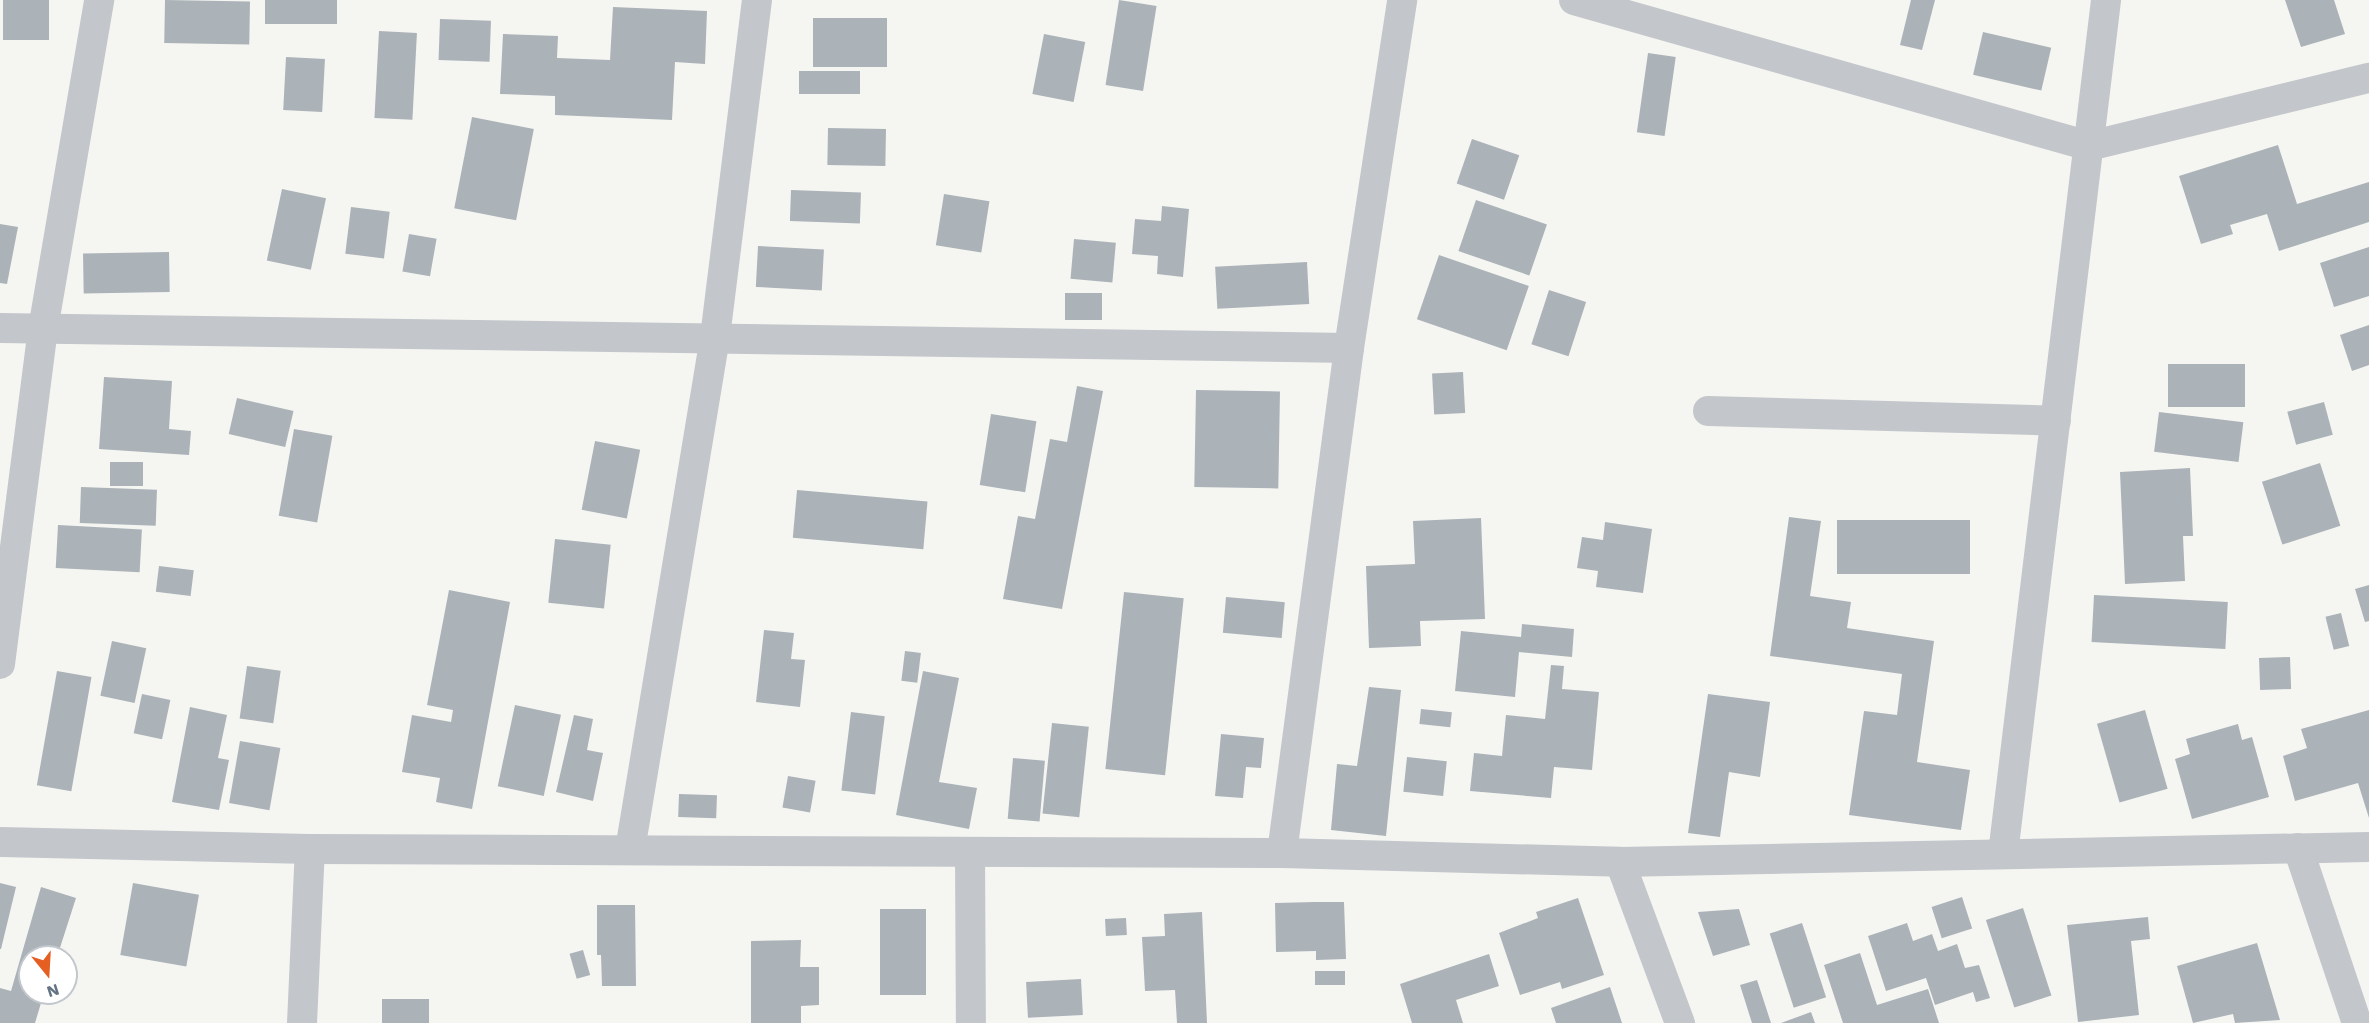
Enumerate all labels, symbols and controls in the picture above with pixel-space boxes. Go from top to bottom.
north arrow [18,945,78,1005]
text: N [45,980,62,1002]

